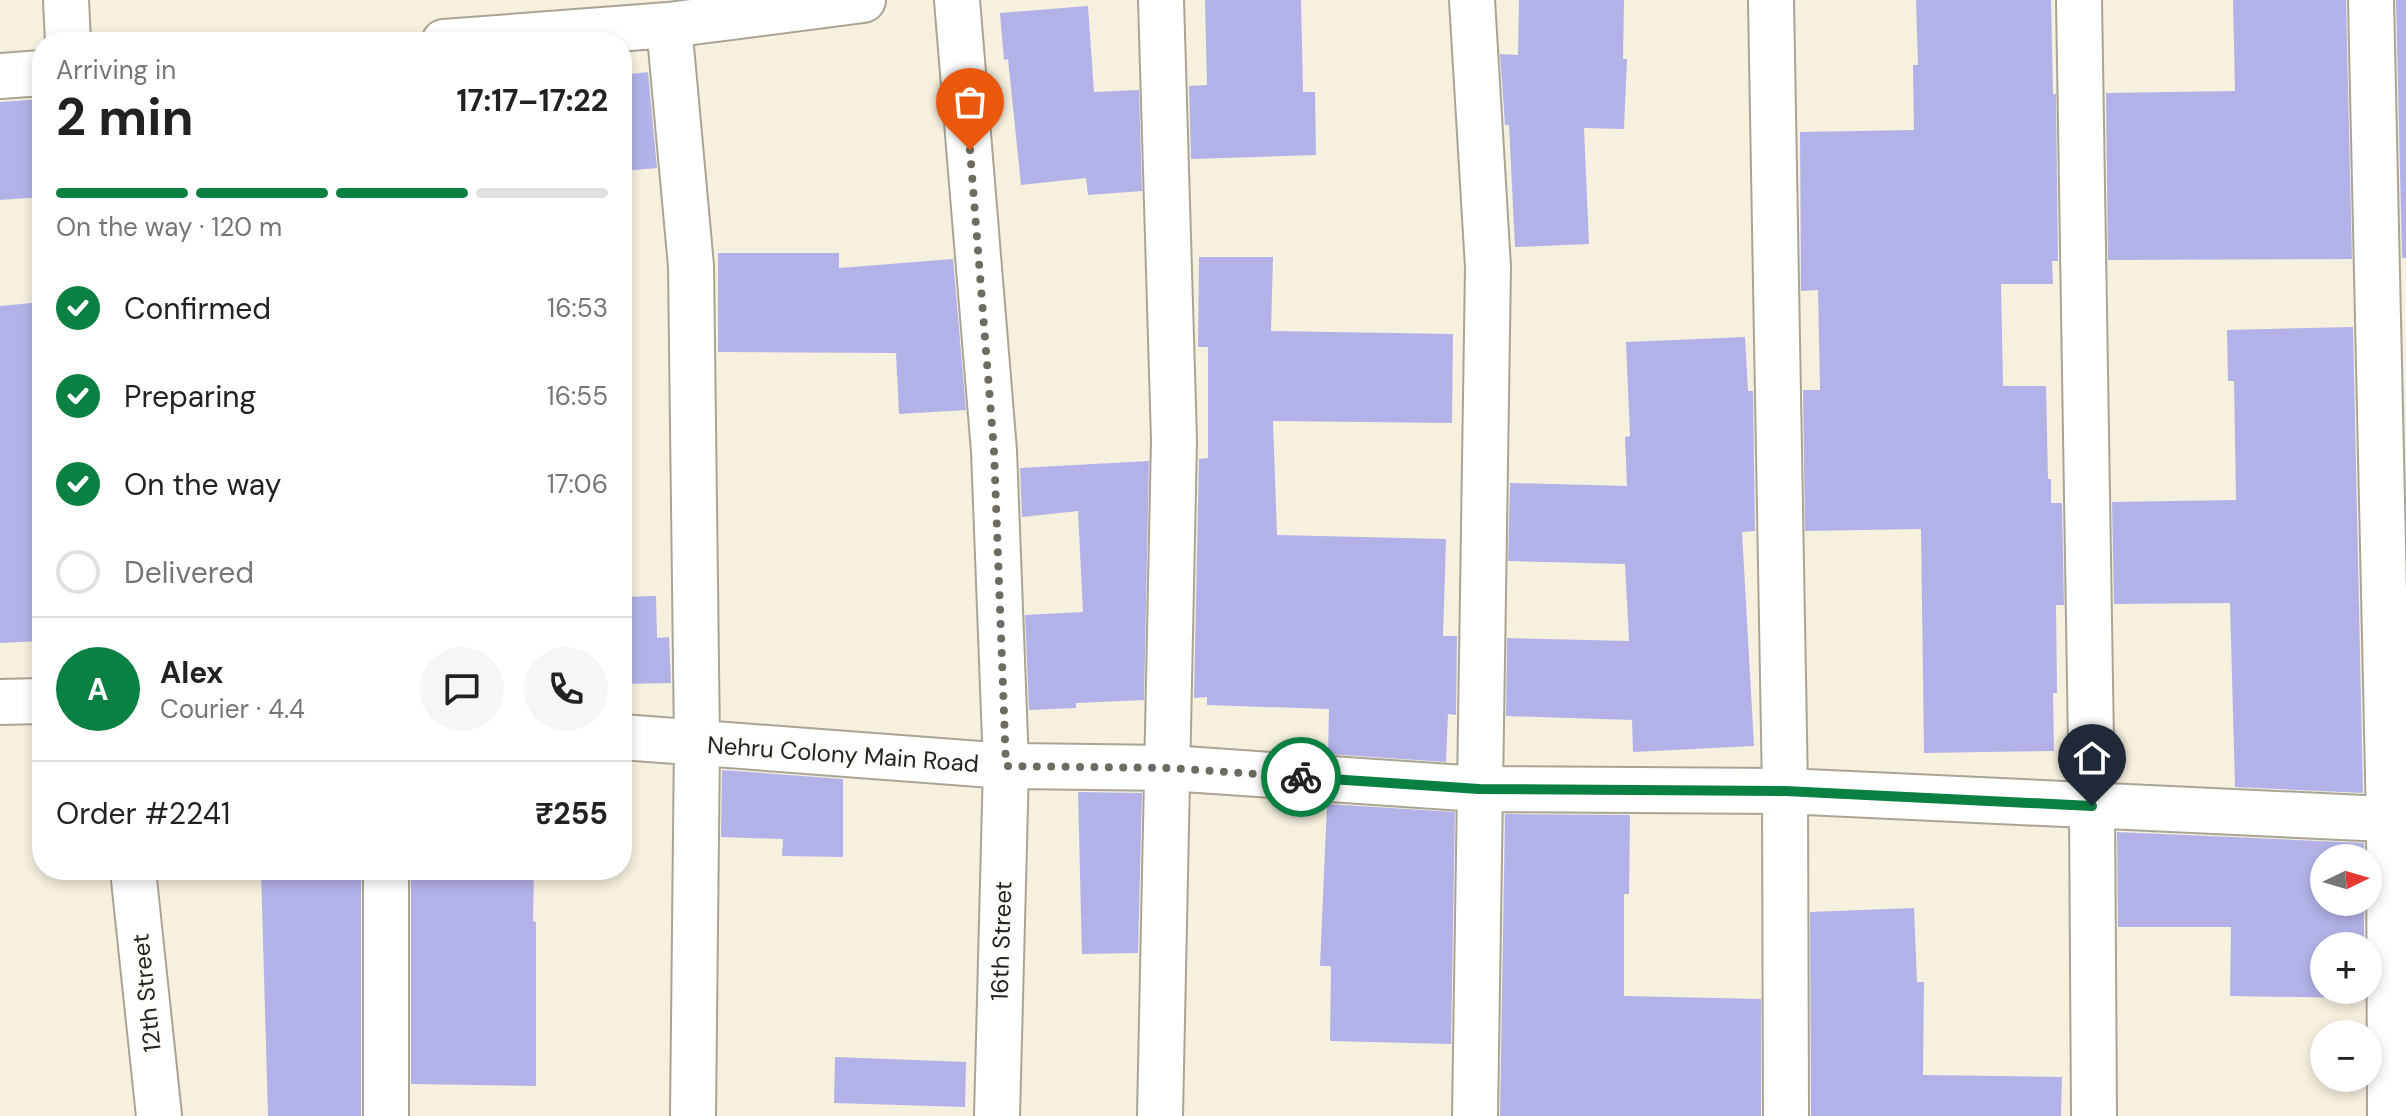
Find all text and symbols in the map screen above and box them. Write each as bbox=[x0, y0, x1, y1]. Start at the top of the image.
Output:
text: Arriving in bbox=[56, 53, 176, 87]
pin bbox=[936, 68, 1004, 150]
icon: bag bbox=[948, 80, 992, 124]
text: 17:17–17:22 bbox=[457, 81, 608, 120]
text: 2 min bbox=[56, 83, 194, 151]
text: On the way · 120 m bbox=[56, 210, 282, 244]
icon: check bbox=[56, 286, 100, 330]
text: Confirmed bbox=[124, 289, 271, 328]
text: 16:53 bbox=[547, 291, 608, 325]
icon: check bbox=[56, 374, 100, 418]
text: Preparing bbox=[124, 377, 256, 416]
text: 16:55 bbox=[547, 379, 608, 413]
icon: check bbox=[56, 462, 100, 506]
text: On the way bbox=[124, 465, 281, 504]
text: 17:06 bbox=[547, 467, 608, 501]
text: Delivered bbox=[124, 553, 254, 592]
button: chat bbox=[420, 647, 504, 731]
button: phone bbox=[524, 647, 608, 731]
text: Alex bbox=[160, 653, 223, 692]
text: A bbox=[87, 670, 109, 709]
text: Courier · 4.4 bbox=[160, 692, 305, 726]
pin bbox=[2058, 724, 2126, 806]
street label: Nehru Colony Main Road bbox=[706, 729, 980, 779]
icon: home bbox=[2070, 736, 2114, 780]
courier bbox=[1261, 737, 1341, 817]
icon: bike bbox=[1279, 755, 1323, 799]
text: Order #2241 bbox=[56, 794, 230, 833]
text: ₹255 bbox=[535, 794, 608, 833]
north arrow bbox=[2310, 844, 2382, 916]
map controls bbox=[2310, 844, 2382, 1092]
street label: 16th Street bbox=[983, 880, 1019, 1002]
street label: 12th Street bbox=[124, 932, 168, 1054]
button: + bbox=[2310, 932, 2382, 1004]
button: − bbox=[2310, 1020, 2382, 1092]

